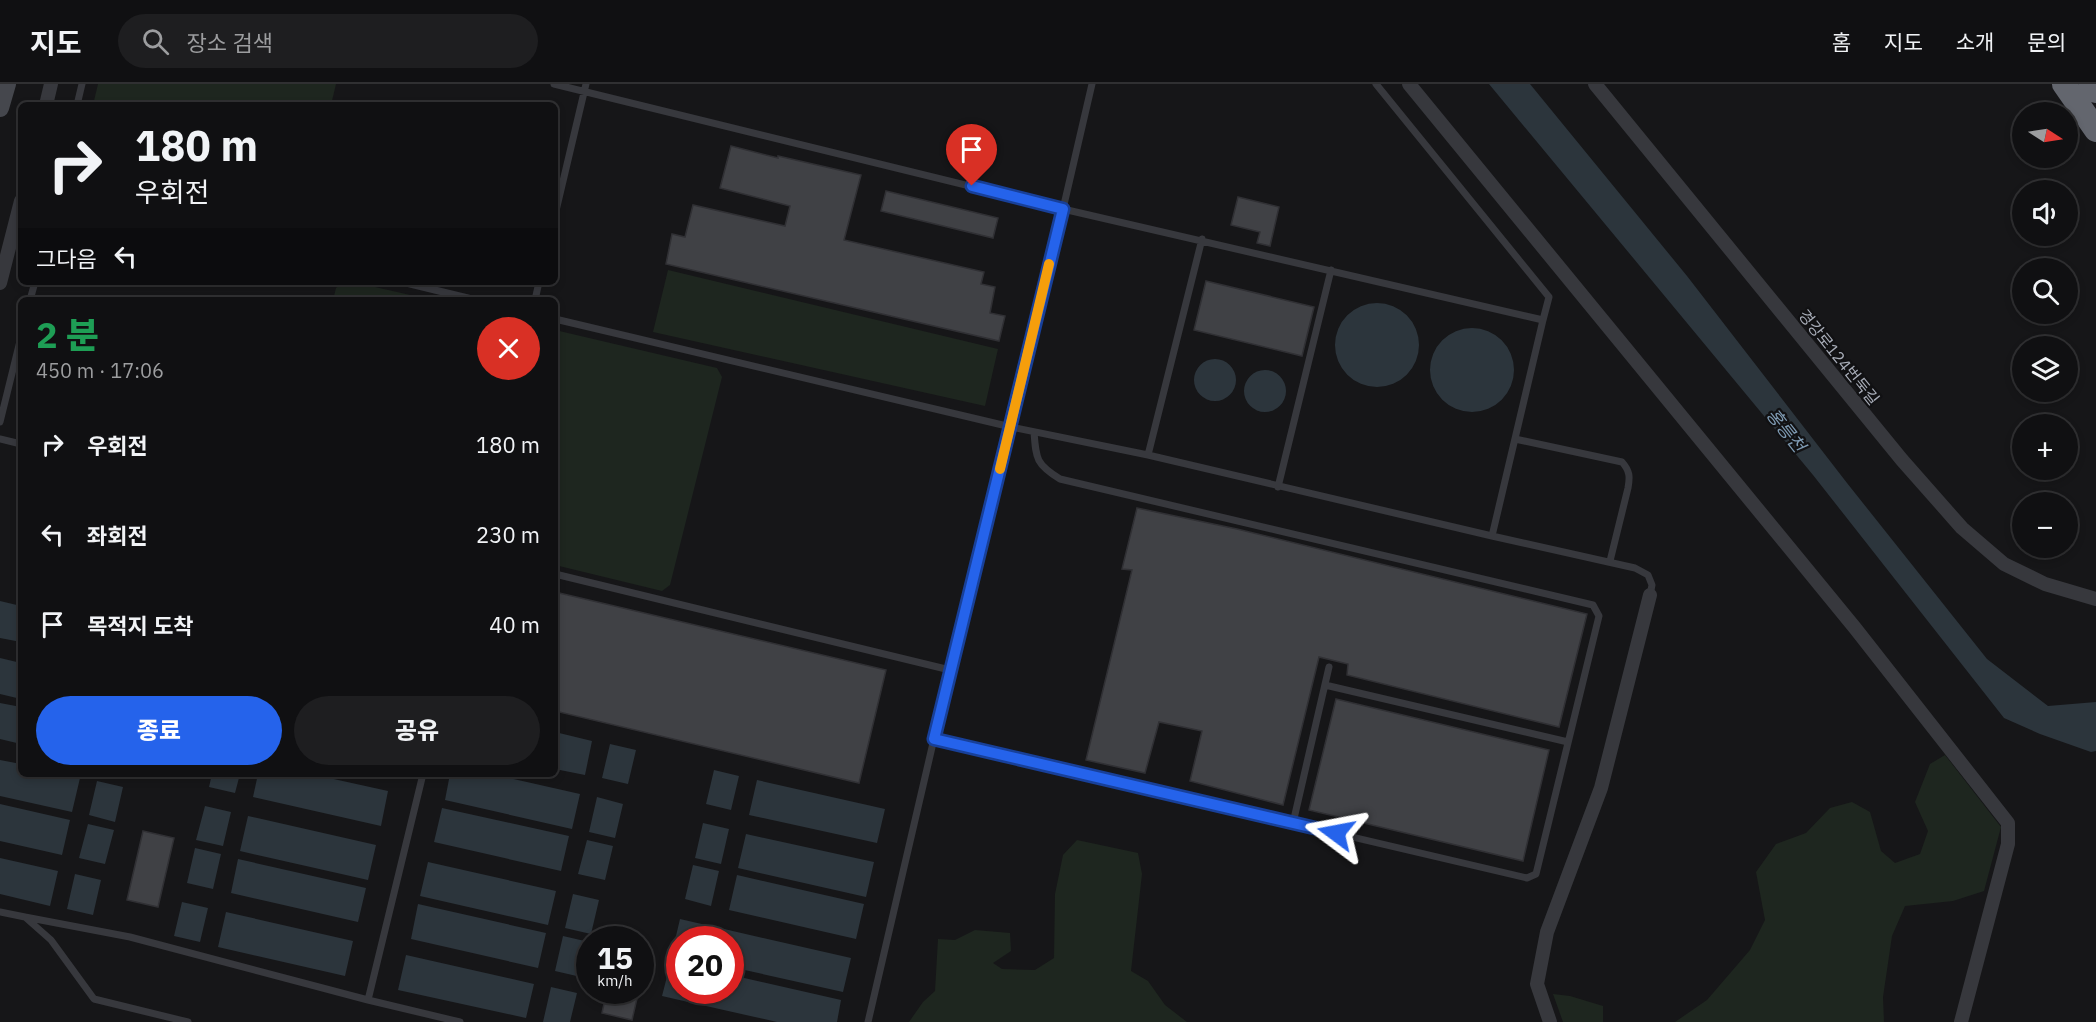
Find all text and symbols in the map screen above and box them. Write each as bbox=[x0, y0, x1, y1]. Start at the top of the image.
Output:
search box bbox=[118, 14, 538, 68]
text: 지도 bbox=[30, 24, 82, 61]
icon: search bbox=[139, 25, 172, 58]
text: 장소 검색 bbox=[187, 28, 273, 57]
text: 홈 bbox=[1832, 28, 1851, 56]
text: 지도 bbox=[1884, 28, 1923, 56]
text: 소개 bbox=[1956, 28, 1994, 56]
text: 문의 bbox=[2027, 28, 2066, 56]
north arrow bbox=[2012, 102, 2078, 168]
map controls bbox=[2012, 102, 2078, 558]
text: 180 m bbox=[135, 118, 258, 173]
pin bbox=[946, 124, 997, 186]
icon: right bbox=[36, 126, 114, 204]
icon: arrive bbox=[955, 133, 988, 166]
text: 우회전 bbox=[135, 174, 210, 209]
button: sound bbox=[2012, 180, 2078, 246]
icon: left bbox=[109, 240, 142, 273]
text: 그다음 bbox=[36, 244, 97, 273]
button: search bbox=[2012, 258, 2078, 324]
street label: 경강로124번둑길 bbox=[1794, 305, 1884, 409]
text: 2 분 bbox=[36, 311, 99, 358]
button: close bbox=[477, 317, 540, 380]
button: layers bbox=[2012, 336, 2078, 402]
text: 450 m · 17:06 bbox=[36, 357, 164, 384]
water label: 홍릉천 bbox=[1762, 403, 1812, 459]
button: + bbox=[2012, 414, 2078, 480]
icon: right bbox=[36, 428, 69, 461]
text: 180 m bbox=[476, 430, 540, 459]
text: 우회전 bbox=[87, 431, 148, 460]
button: − bbox=[2012, 492, 2078, 558]
icon: left bbox=[36, 518, 69, 551]
text: 230 m bbox=[476, 520, 540, 549]
text: 좌회전 bbox=[87, 521, 148, 550]
icon: arrive bbox=[36, 608, 69, 641]
text: 40 m bbox=[489, 610, 540, 639]
text: 목적지 도착 bbox=[87, 611, 193, 640]
button: 종료 bbox=[36, 696, 282, 765]
button: 공유 bbox=[294, 696, 540, 765]
position arrow bbox=[1304, 801, 1368, 865]
speed limit sign: 20 bbox=[666, 926, 744, 1004]
text: 15 bbox=[597, 938, 633, 977]
text: km/h bbox=[597, 971, 633, 990]

